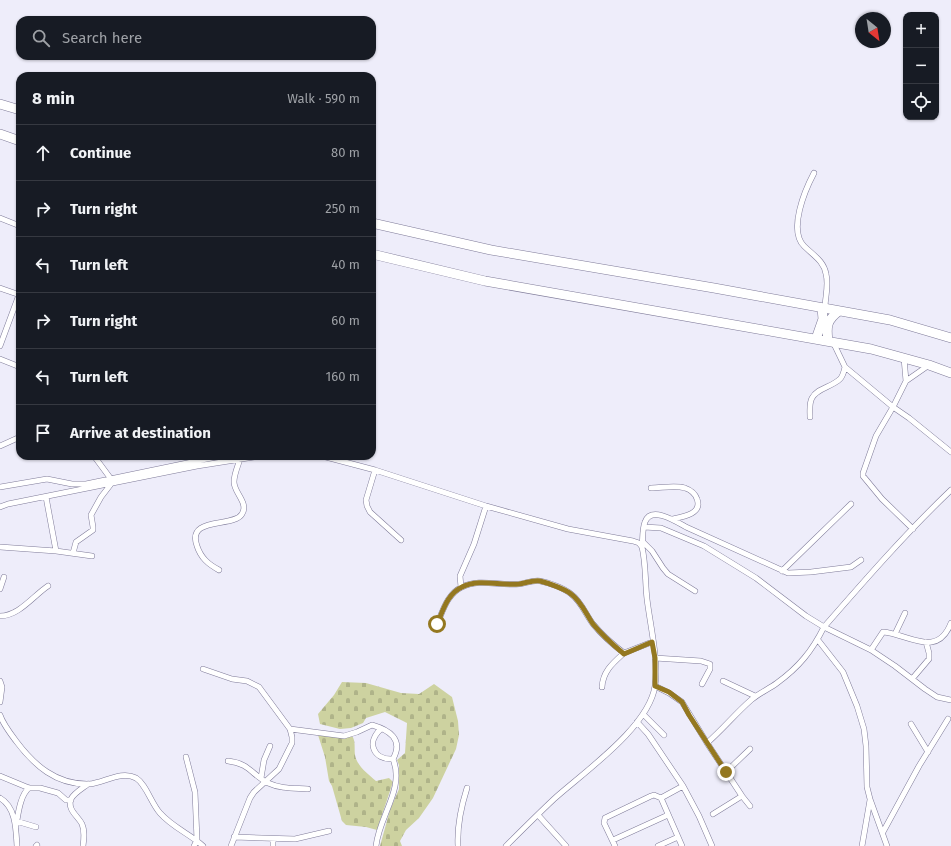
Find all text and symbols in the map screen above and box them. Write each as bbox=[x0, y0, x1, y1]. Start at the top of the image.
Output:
north arrow bbox=[855, 12, 891, 48]
map controls bbox=[903, 12, 939, 120]
button: + bbox=[903, 12, 939, 48]
search box bbox=[16, 16, 376, 60]
icon: search bbox=[30, 27, 52, 49]
text: Search here bbox=[62, 29, 142, 47]
button: − bbox=[903, 48, 939, 84]
button: locate bbox=[903, 84, 939, 120]
text: 8 min bbox=[32, 88, 75, 109]
text: Walk · 590 m bbox=[287, 91, 360, 106]
icon: ahead bbox=[32, 142, 54, 164]
text: Continue bbox=[70, 144, 131, 162]
text: 80 m bbox=[331, 145, 360, 160]
icon: right bbox=[32, 198, 54, 220]
text: Turn right bbox=[70, 200, 137, 218]
text: 250 m bbox=[325, 201, 360, 216]
icon: left bbox=[32, 254, 54, 276]
text: Turn left bbox=[70, 256, 128, 274]
text: 40 m bbox=[331, 257, 360, 272]
icon: right bbox=[32, 310, 54, 332]
text: Turn right bbox=[70, 312, 137, 330]
text: 60 m bbox=[331, 313, 360, 328]
icon: left bbox=[32, 366, 54, 388]
text: Turn left bbox=[70, 368, 128, 386]
text: 160 m bbox=[326, 369, 360, 384]
icon: arrive bbox=[32, 422, 54, 444]
text: Arrive at destination bbox=[70, 424, 211, 442]
route start bbox=[428, 615, 446, 633]
route end bbox=[717, 763, 735, 781]

